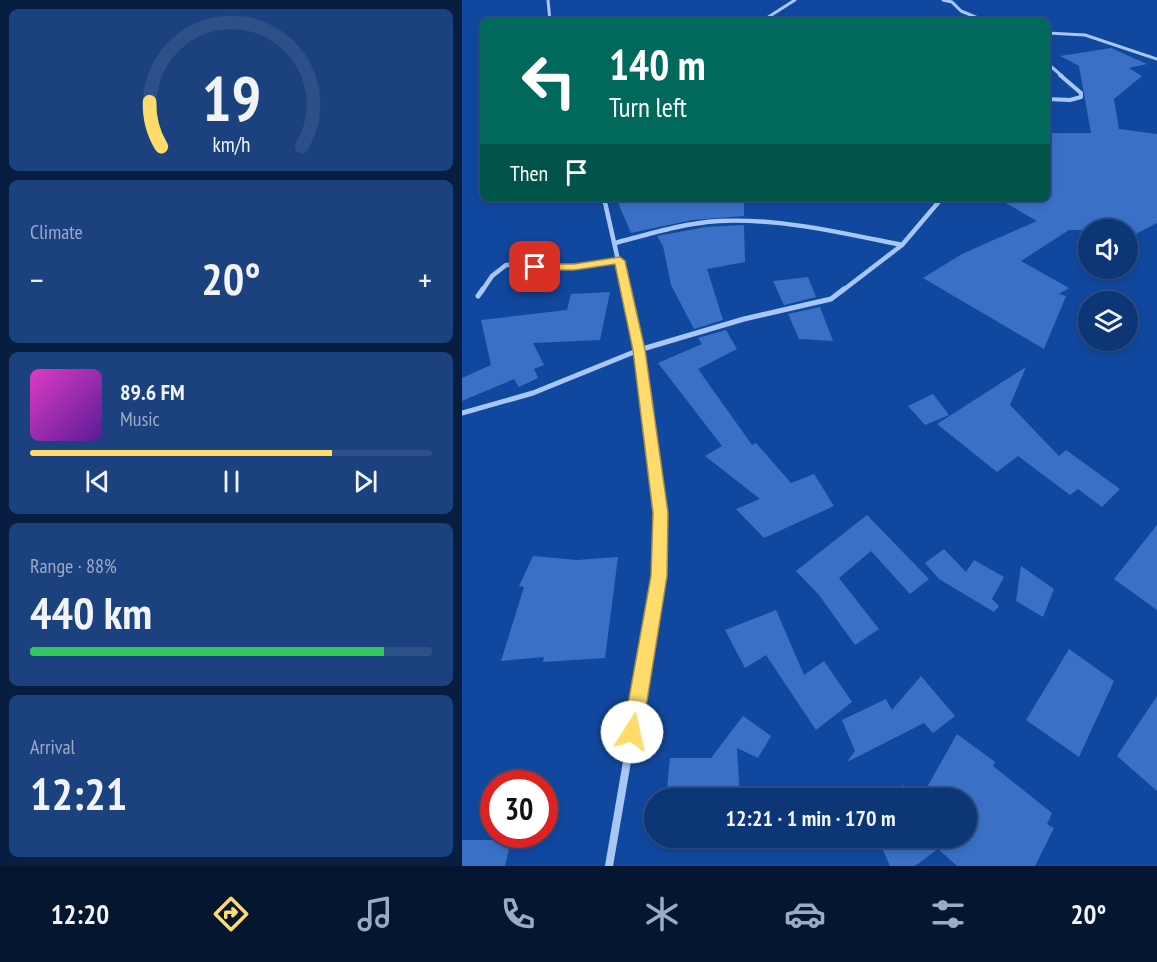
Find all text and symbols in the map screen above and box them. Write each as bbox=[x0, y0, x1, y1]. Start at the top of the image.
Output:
text: 140 m bbox=[609, 37, 706, 92]
icon: left bbox=[510, 42, 588, 120]
text: 19 bbox=[201, 57, 261, 138]
text: Turn left bbox=[609, 90, 687, 124]
text: km/h bbox=[212, 131, 250, 159]
icon: arrive bbox=[560, 156, 593, 189]
text: Then bbox=[510, 159, 548, 187]
text: Climate bbox=[30, 219, 83, 245]
map controls bbox=[1078, 219, 1138, 351]
button: sound bbox=[1078, 219, 1138, 279]
pin bbox=[509, 241, 560, 292]
text: 20° bbox=[201, 249, 261, 307]
icon: arrive bbox=[518, 250, 551, 283]
text: − bbox=[30, 258, 44, 301]
text: + bbox=[418, 258, 432, 301]
button: layers bbox=[1078, 291, 1138, 351]
text: 89.6 FM bbox=[120, 378, 185, 406]
text: Music bbox=[120, 406, 160, 432]
icon: previous bbox=[81, 465, 114, 498]
icon: pause bbox=[215, 465, 248, 498]
icon: next bbox=[349, 465, 382, 498]
text: Range · 88% bbox=[30, 553, 117, 579]
text: 440 km bbox=[30, 583, 152, 641]
position arrow bbox=[600, 700, 664, 764]
text: Arrival bbox=[30, 734, 75, 760]
text: 12:21 bbox=[30, 764, 127, 822]
speed limit sign: 30 bbox=[480, 770, 558, 848]
text: 12:21 · 1 min · 170 m bbox=[725, 804, 896, 832]
icon: directions bbox=[210, 893, 252, 935]
icon: music bbox=[354, 893, 396, 935]
icon: phone bbox=[497, 893, 539, 935]
icon: climate bbox=[641, 893, 683, 935]
icon: car bbox=[784, 893, 826, 935]
icon: filters bbox=[927, 893, 969, 935]
text: 12:20 bbox=[51, 897, 109, 931]
text: 20° bbox=[1071, 897, 1106, 931]

